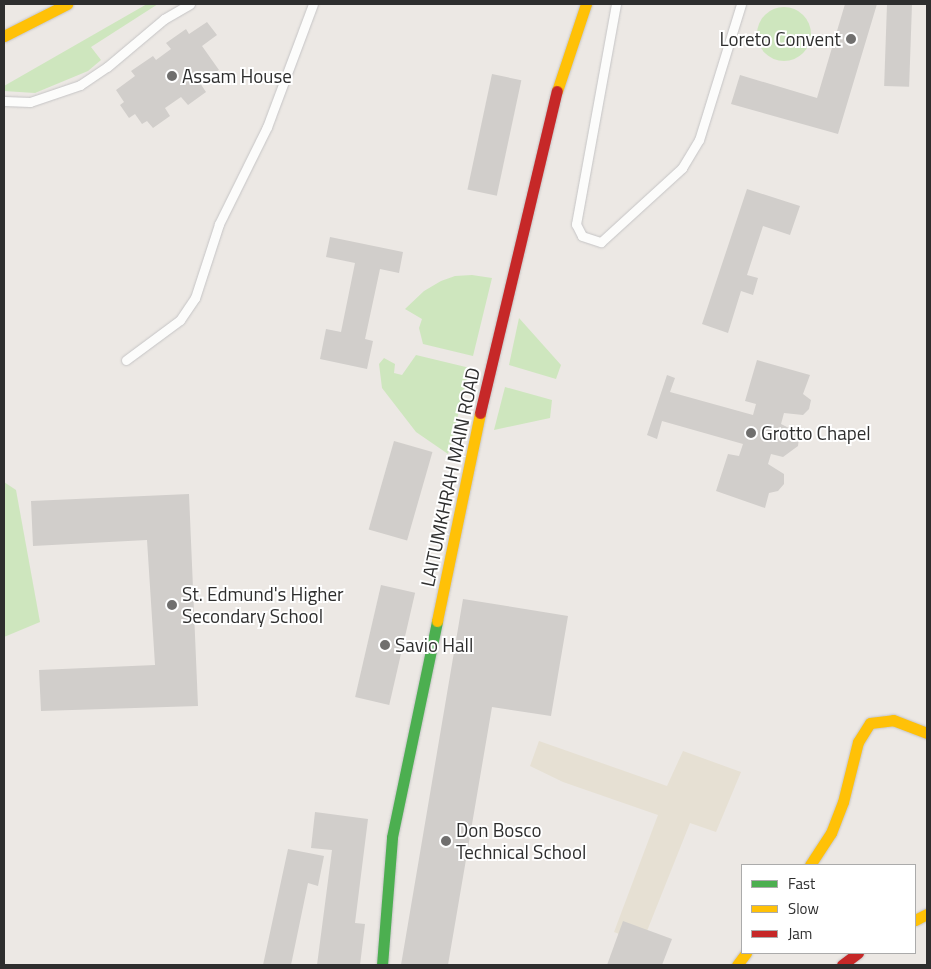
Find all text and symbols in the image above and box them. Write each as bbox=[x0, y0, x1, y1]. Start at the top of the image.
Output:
place label: Loreto Convent bbox=[719, 28, 841, 50]
marker: Loreto Convent bbox=[845, 33, 857, 45]
place label: Assam House bbox=[182, 65, 292, 87]
marker: Assam House bbox=[166, 70, 178, 82]
street label: LAITUMKHRAH MAIN ROAD bbox=[416, 365, 484, 589]
place label: Grotto Chapel bbox=[761, 422, 871, 444]
marker: Grotto Chapel bbox=[745, 427, 757, 439]
place label: St. Edmund's Higher Secondary School bbox=[182, 583, 344, 627]
marker: St. Edmund's Higher Secondary School bbox=[166, 599, 178, 611]
place label: Savio Hall bbox=[395, 634, 473, 656]
marker: Savio Hall bbox=[379, 639, 391, 651]
place label: Don Bosco Technical School bbox=[456, 819, 586, 863]
marker: Don Bosco Technical School bbox=[440, 835, 452, 847]
legend bbox=[741, 864, 916, 954]
text: Fast bbox=[788, 872, 815, 895]
text: Slow bbox=[788, 897, 819, 920]
text: Jam bbox=[788, 922, 812, 945]

